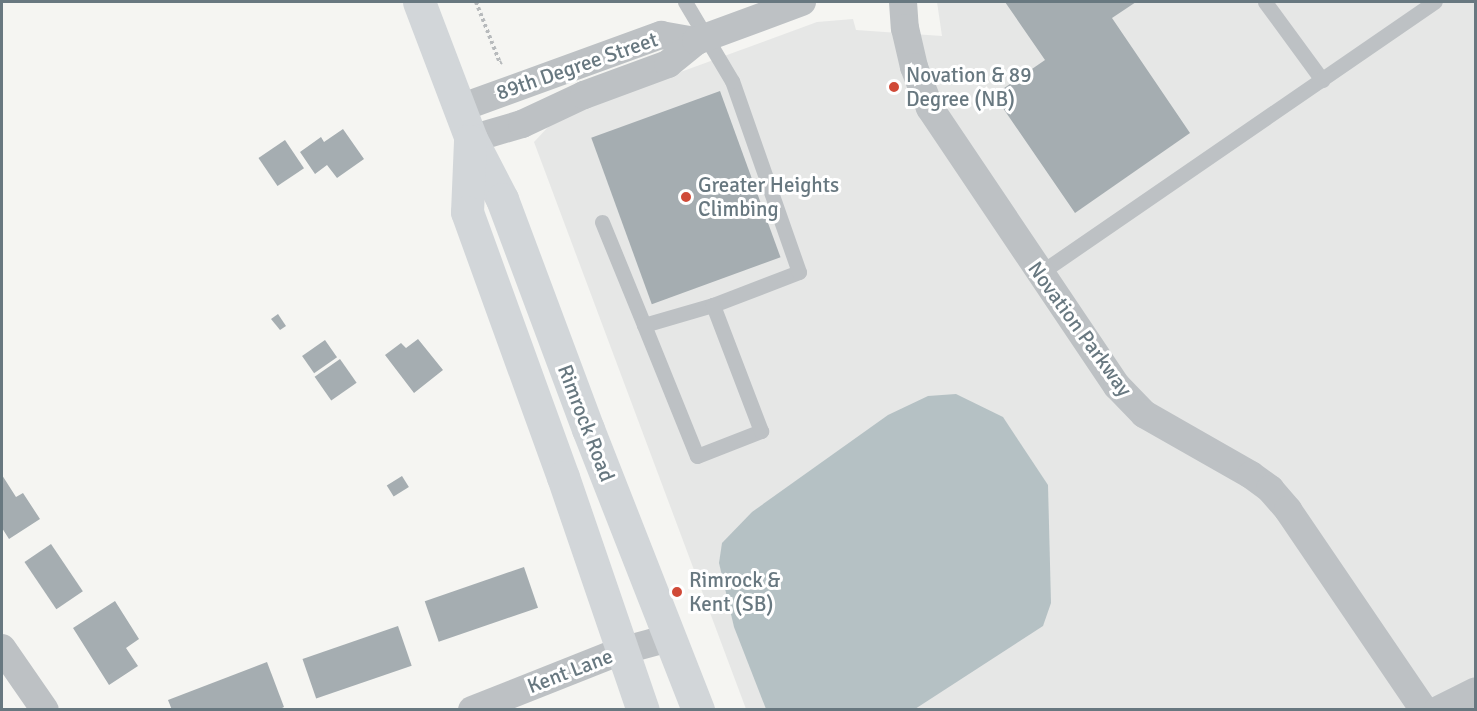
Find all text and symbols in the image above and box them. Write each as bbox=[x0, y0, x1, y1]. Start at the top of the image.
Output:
street label: 89th Degree Street bbox=[493, 27, 661, 105]
place label: Novation & 89 Degree (NB) bbox=[906, 62, 1032, 112]
marker: Novation & 89 Degree (NB) bbox=[887, 80, 901, 94]
place label: Greater Heights Climbing bbox=[698, 172, 839, 222]
marker: Greater Heights Climbing bbox=[679, 190, 693, 204]
street label: Novation Parkway bbox=[1023, 257, 1137, 401]
street label: Rimrock Road bbox=[552, 361, 620, 485]
place label: Rimrock & Kent (SB) bbox=[689, 567, 780, 617]
marker: Rimrock & Kent (SB) bbox=[670, 585, 684, 599]
street label: Kent Lane bbox=[524, 643, 616, 699]

